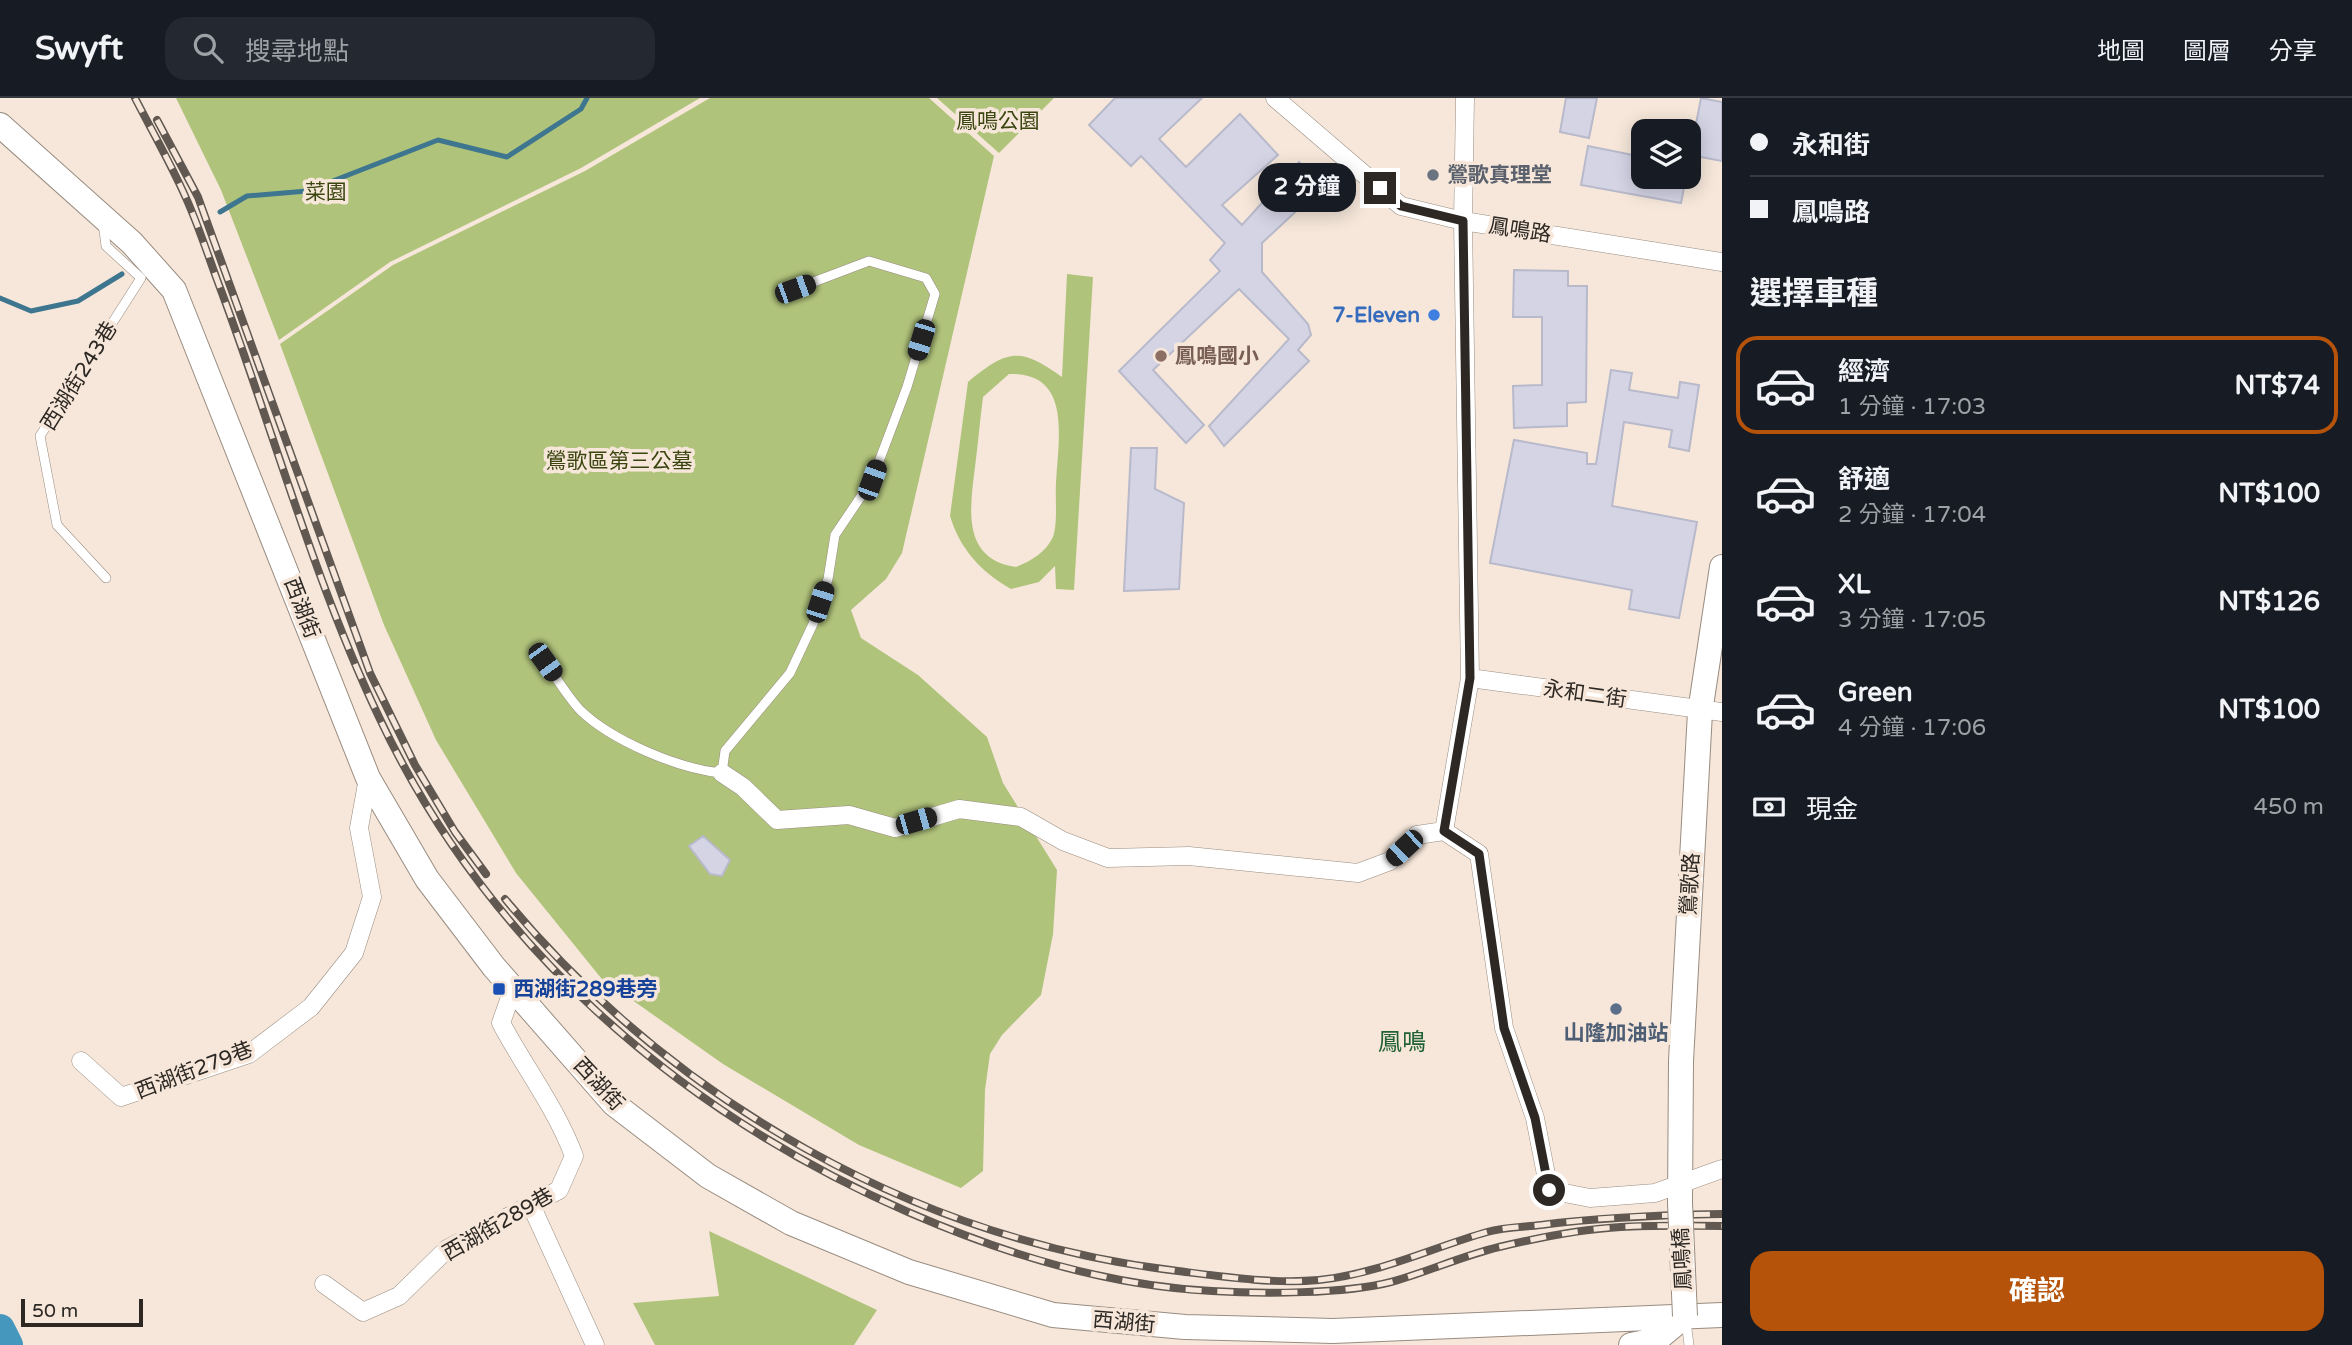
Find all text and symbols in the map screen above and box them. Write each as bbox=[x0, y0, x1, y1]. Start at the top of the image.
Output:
search box bbox=[165, 17, 655, 80]
text: Swyft bbox=[35, 29, 123, 68]
icon: search bbox=[189, 29, 227, 67]
text: 搜尋地點 bbox=[245, 36, 349, 67]
text: 地圖 bbox=[2097, 37, 2145, 66]
text: 圖層 bbox=[2183, 37, 2231, 66]
text: 分享 bbox=[2269, 37, 2317, 66]
park label: 鳳鳴公園 bbox=[956, 109, 1040, 134]
map controls bbox=[1631, 119, 1701, 189]
button: layers bbox=[1631, 119, 1701, 189]
text: 永和街 bbox=[1792, 130, 1870, 161]
place label: 鶯歌真理堂 bbox=[1447, 163, 1552, 188]
callout: 2 分鐘 bbox=[1258, 164, 1356, 212]
marker: 鶯歌真理堂 bbox=[1425, 167, 1441, 183]
route end bbox=[1364, 172, 1396, 204]
text: 2 分鐘 bbox=[1274, 173, 1340, 201]
park label: 菜園 bbox=[305, 180, 347, 205]
text: 鳳鳴路 bbox=[1792, 197, 1870, 228]
street label: 鳳鳴路 bbox=[1487, 213, 1553, 248]
car bbox=[772, 272, 819, 306]
text: 選擇車種 bbox=[1750, 275, 1878, 313]
place label: 7-Eleven bbox=[1333, 303, 1420, 328]
marker: 7-Eleven bbox=[1426, 307, 1442, 323]
street label: 西湖街243巷 bbox=[36, 317, 123, 435]
car bbox=[905, 317, 938, 363]
place label: 鳳鳴國小 bbox=[1175, 344, 1259, 369]
marker: 鳳鳴國小 bbox=[1153, 348, 1169, 364]
icon: car bbox=[1754, 354, 1817, 417]
text: 經濟 bbox=[1838, 356, 1890, 387]
text: NT$74 bbox=[2235, 370, 2320, 401]
text: 1 分鐘 · 17:03 bbox=[1838, 393, 1986, 421]
park label: 鶯歌區第三公墓 bbox=[546, 449, 693, 474]
car bbox=[855, 457, 890, 503]
icon: car bbox=[1754, 462, 1817, 525]
text: 舒適 bbox=[1838, 464, 1890, 495]
text: NT$100 bbox=[2218, 478, 2320, 509]
text: 2 分鐘 · 17:04 bbox=[1838, 501, 1986, 529]
text: XL bbox=[1838, 569, 1870, 600]
icon: car bbox=[1754, 570, 1817, 633]
street label: 西湖街 bbox=[279, 574, 324, 642]
car bbox=[804, 579, 837, 625]
text: NT$126 bbox=[2218, 586, 2320, 617]
text: 3 分鐘 · 17:05 bbox=[1838, 606, 1986, 634]
car bbox=[525, 639, 566, 685]
street label: 永和二街 bbox=[1542, 676, 1628, 713]
text: Green bbox=[1838, 677, 1913, 708]
icon: car bbox=[1754, 678, 1817, 741]
text: NT$100 bbox=[2218, 694, 2320, 725]
text: 4 分鐘 · 17:06 bbox=[1838, 714, 1986, 742]
icon: cash bbox=[1750, 788, 1788, 826]
text: 450 m bbox=[2254, 793, 2324, 821]
text: 現金 bbox=[1806, 794, 1858, 825]
car bbox=[893, 805, 940, 837]
car bbox=[1382, 826, 1427, 870]
street label: 鶯歌路 bbox=[1676, 852, 1705, 916]
place label: 西湖街289巷旁 bbox=[513, 977, 658, 1002]
marker: 西湖街289巷旁 bbox=[491, 981, 507, 997]
marker: 山隆加油站 bbox=[1608, 1001, 1624, 1017]
place label: 山隆加油站 bbox=[1564, 1021, 1669, 1046]
district label: 鳳鳴 bbox=[1378, 1028, 1426, 1057]
street label: 西湖街279巷 bbox=[132, 1037, 256, 1104]
street label: 西湖街 bbox=[568, 1053, 629, 1116]
route start bbox=[1533, 1174, 1565, 1206]
street label: 西湖街289巷 bbox=[438, 1183, 558, 1266]
street label: 鳳鳴橋 bbox=[1668, 1227, 1697, 1291]
button: 確認 bbox=[1750, 1251, 2324, 1331]
scale bar bbox=[21, 1296, 144, 1328]
text: 50 m bbox=[32, 1300, 78, 1322]
street label: 西湖街 bbox=[1091, 1307, 1156, 1338]

